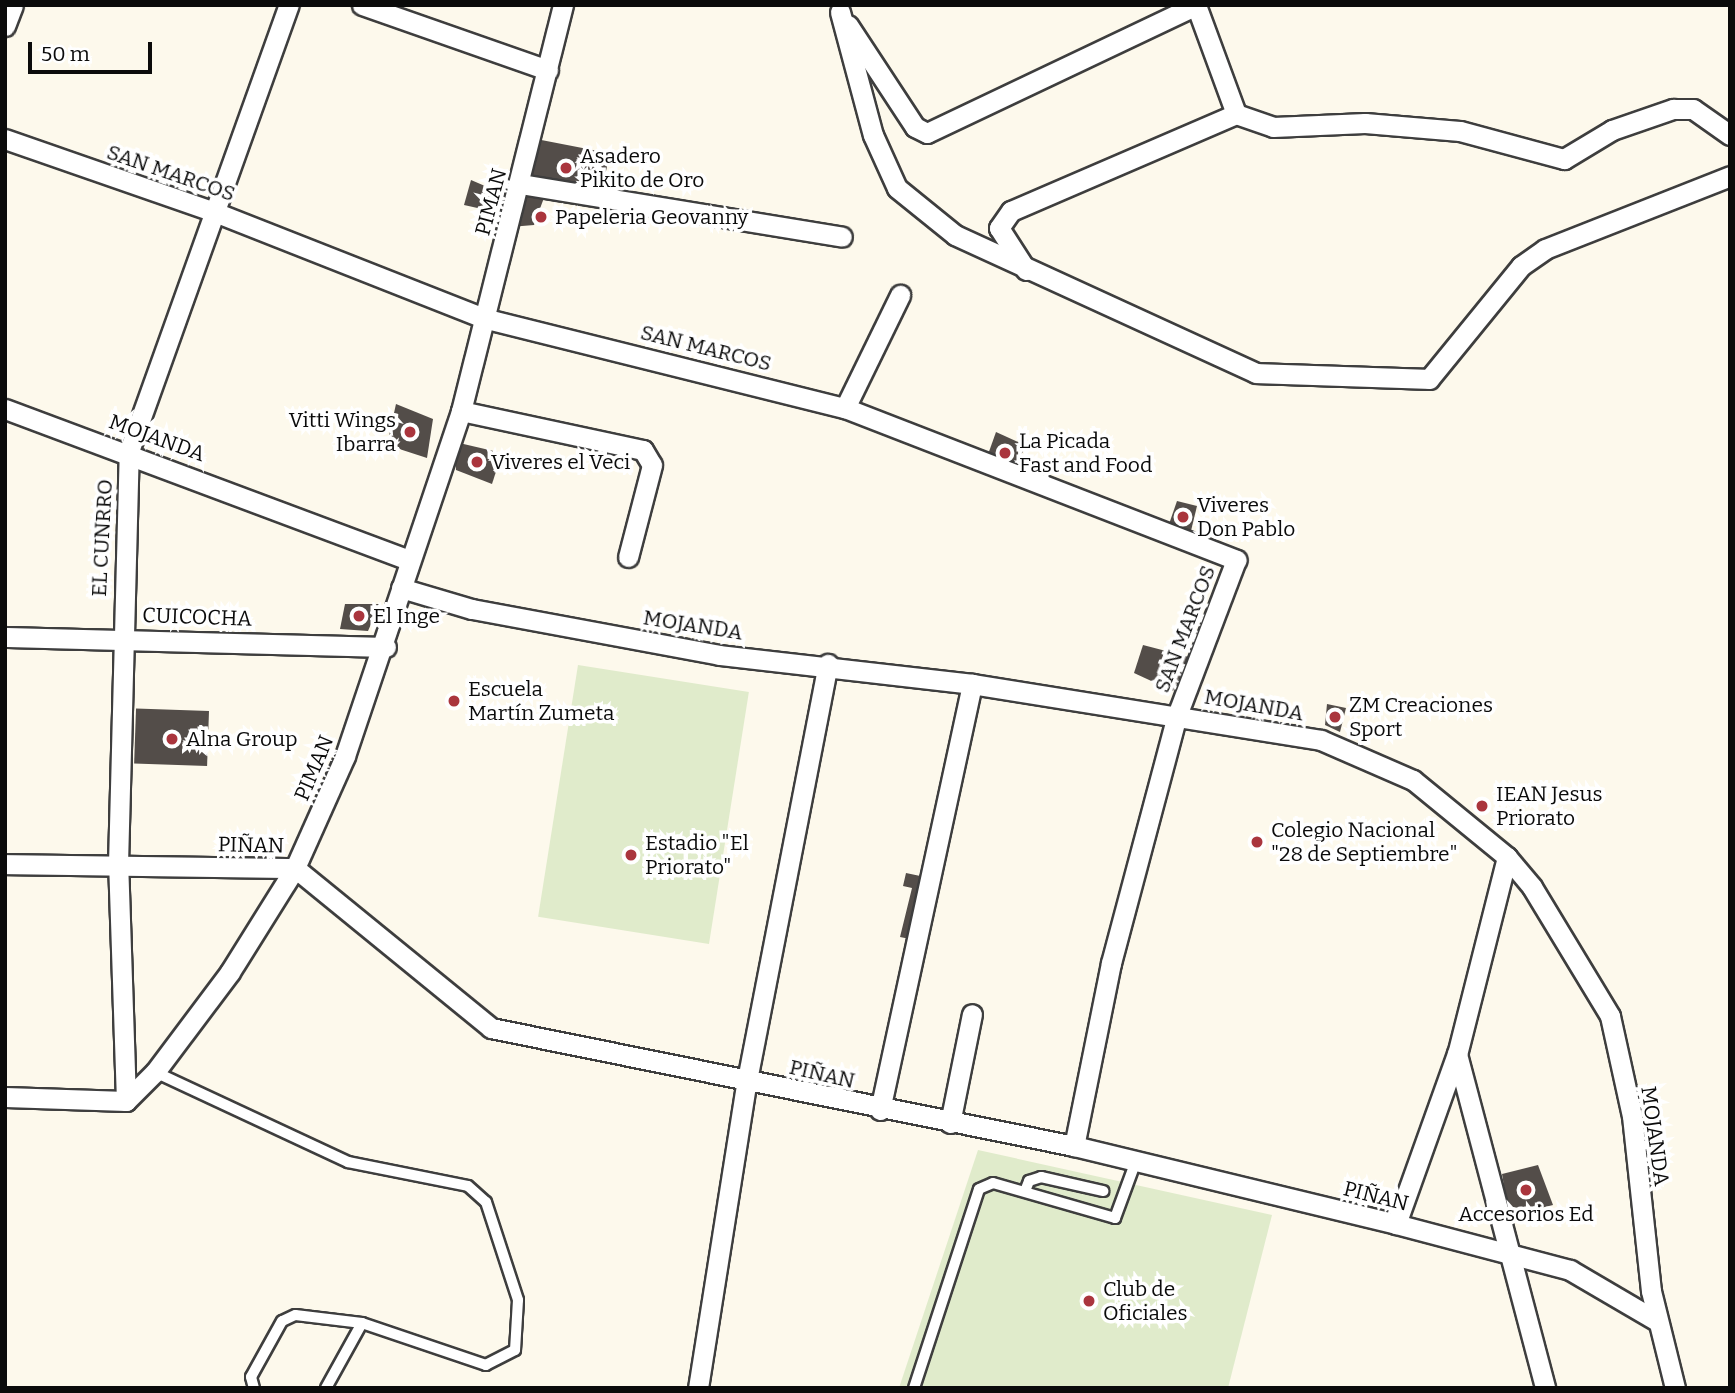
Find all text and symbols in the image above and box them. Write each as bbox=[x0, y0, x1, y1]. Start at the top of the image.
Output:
scale bar bbox=[32, 28, 156, 72]
text: 50 m bbox=[41, 41, 90, 67]
street label: SAN MARCOS bbox=[104, 139, 238, 207]
place label: Asadero Pikito de Oro bbox=[580, 143, 704, 193]
marker: Asadero Pikito de Oro bbox=[558, 160, 574, 176]
street label: PIMAN bbox=[470, 166, 512, 238]
place label: Papeleria Geovanny bbox=[555, 204, 748, 230]
marker: Papeleria Geovanny bbox=[533, 209, 549, 225]
street label: SAN MARCOS bbox=[638, 320, 774, 376]
place label: Vitti Wings Ibarra bbox=[289, 407, 396, 457]
street label: MOJANDA bbox=[106, 409, 208, 467]
marker: Vitti Wings Ibarra bbox=[402, 424, 418, 440]
place label: La Picada Fast and Food bbox=[1019, 428, 1152, 478]
marker: La Picada Fast and Food bbox=[997, 445, 1013, 461]
place label: Viveres el Veci bbox=[491, 449, 630, 475]
marker: Viveres el Veci bbox=[469, 454, 485, 470]
street label: EL CUNRRO bbox=[86, 479, 118, 597]
place label: Viveres Don Pablo bbox=[1197, 492, 1295, 542]
marker: Viveres Don Pablo bbox=[1175, 509, 1191, 525]
street label: SAN MARCOS bbox=[1149, 562, 1221, 696]
street label: CUICOCHA bbox=[142, 602, 252, 632]
place label: El Inge bbox=[373, 603, 440, 629]
street label: MOJANDA bbox=[641, 605, 745, 645]
marker: El Inge bbox=[351, 608, 367, 624]
place label: Escuela Martín Zumeta bbox=[468, 676, 614, 726]
street label: MOJANDA bbox=[1202, 684, 1306, 726]
place label: ZM Creaciones Sport bbox=[1349, 692, 1493, 742]
marker: Escuela Martín Zumeta bbox=[446, 693, 462, 709]
marker: ZM Creaciones Sport bbox=[1327, 709, 1343, 725]
place label: Alna Group bbox=[186, 726, 298, 752]
marker: Alna Group bbox=[164, 731, 180, 747]
street label: PIMAN bbox=[289, 732, 339, 804]
place label: IEAN Jesus Priorato bbox=[1496, 781, 1602, 831]
marker: IEAN Jesus Priorato bbox=[1474, 798, 1490, 814]
place label: Colegio Nacional "28 de Septiembre" bbox=[1271, 817, 1458, 867]
place label: Estadio "El Priorato" bbox=[645, 830, 749, 880]
street label: PIÑAN bbox=[218, 832, 284, 858]
marker: Colegio Nacional "28 de Septiembre" bbox=[1249, 834, 1265, 850]
marker: Estadio "El Priorato" bbox=[623, 847, 639, 863]
street label: PIÑAN bbox=[787, 1054, 857, 1094]
street label: MOJANDA bbox=[1636, 1085, 1674, 1187]
street label: PIÑAN bbox=[1341, 1176, 1411, 1216]
marker: Accesorios Ed bbox=[1518, 1182, 1534, 1198]
place label: Accesorios Ed bbox=[1458, 1201, 1594, 1227]
place label: Club de Oficiales bbox=[1103, 1276, 1188, 1326]
marker: Club de Oficiales bbox=[1081, 1293, 1097, 1309]

